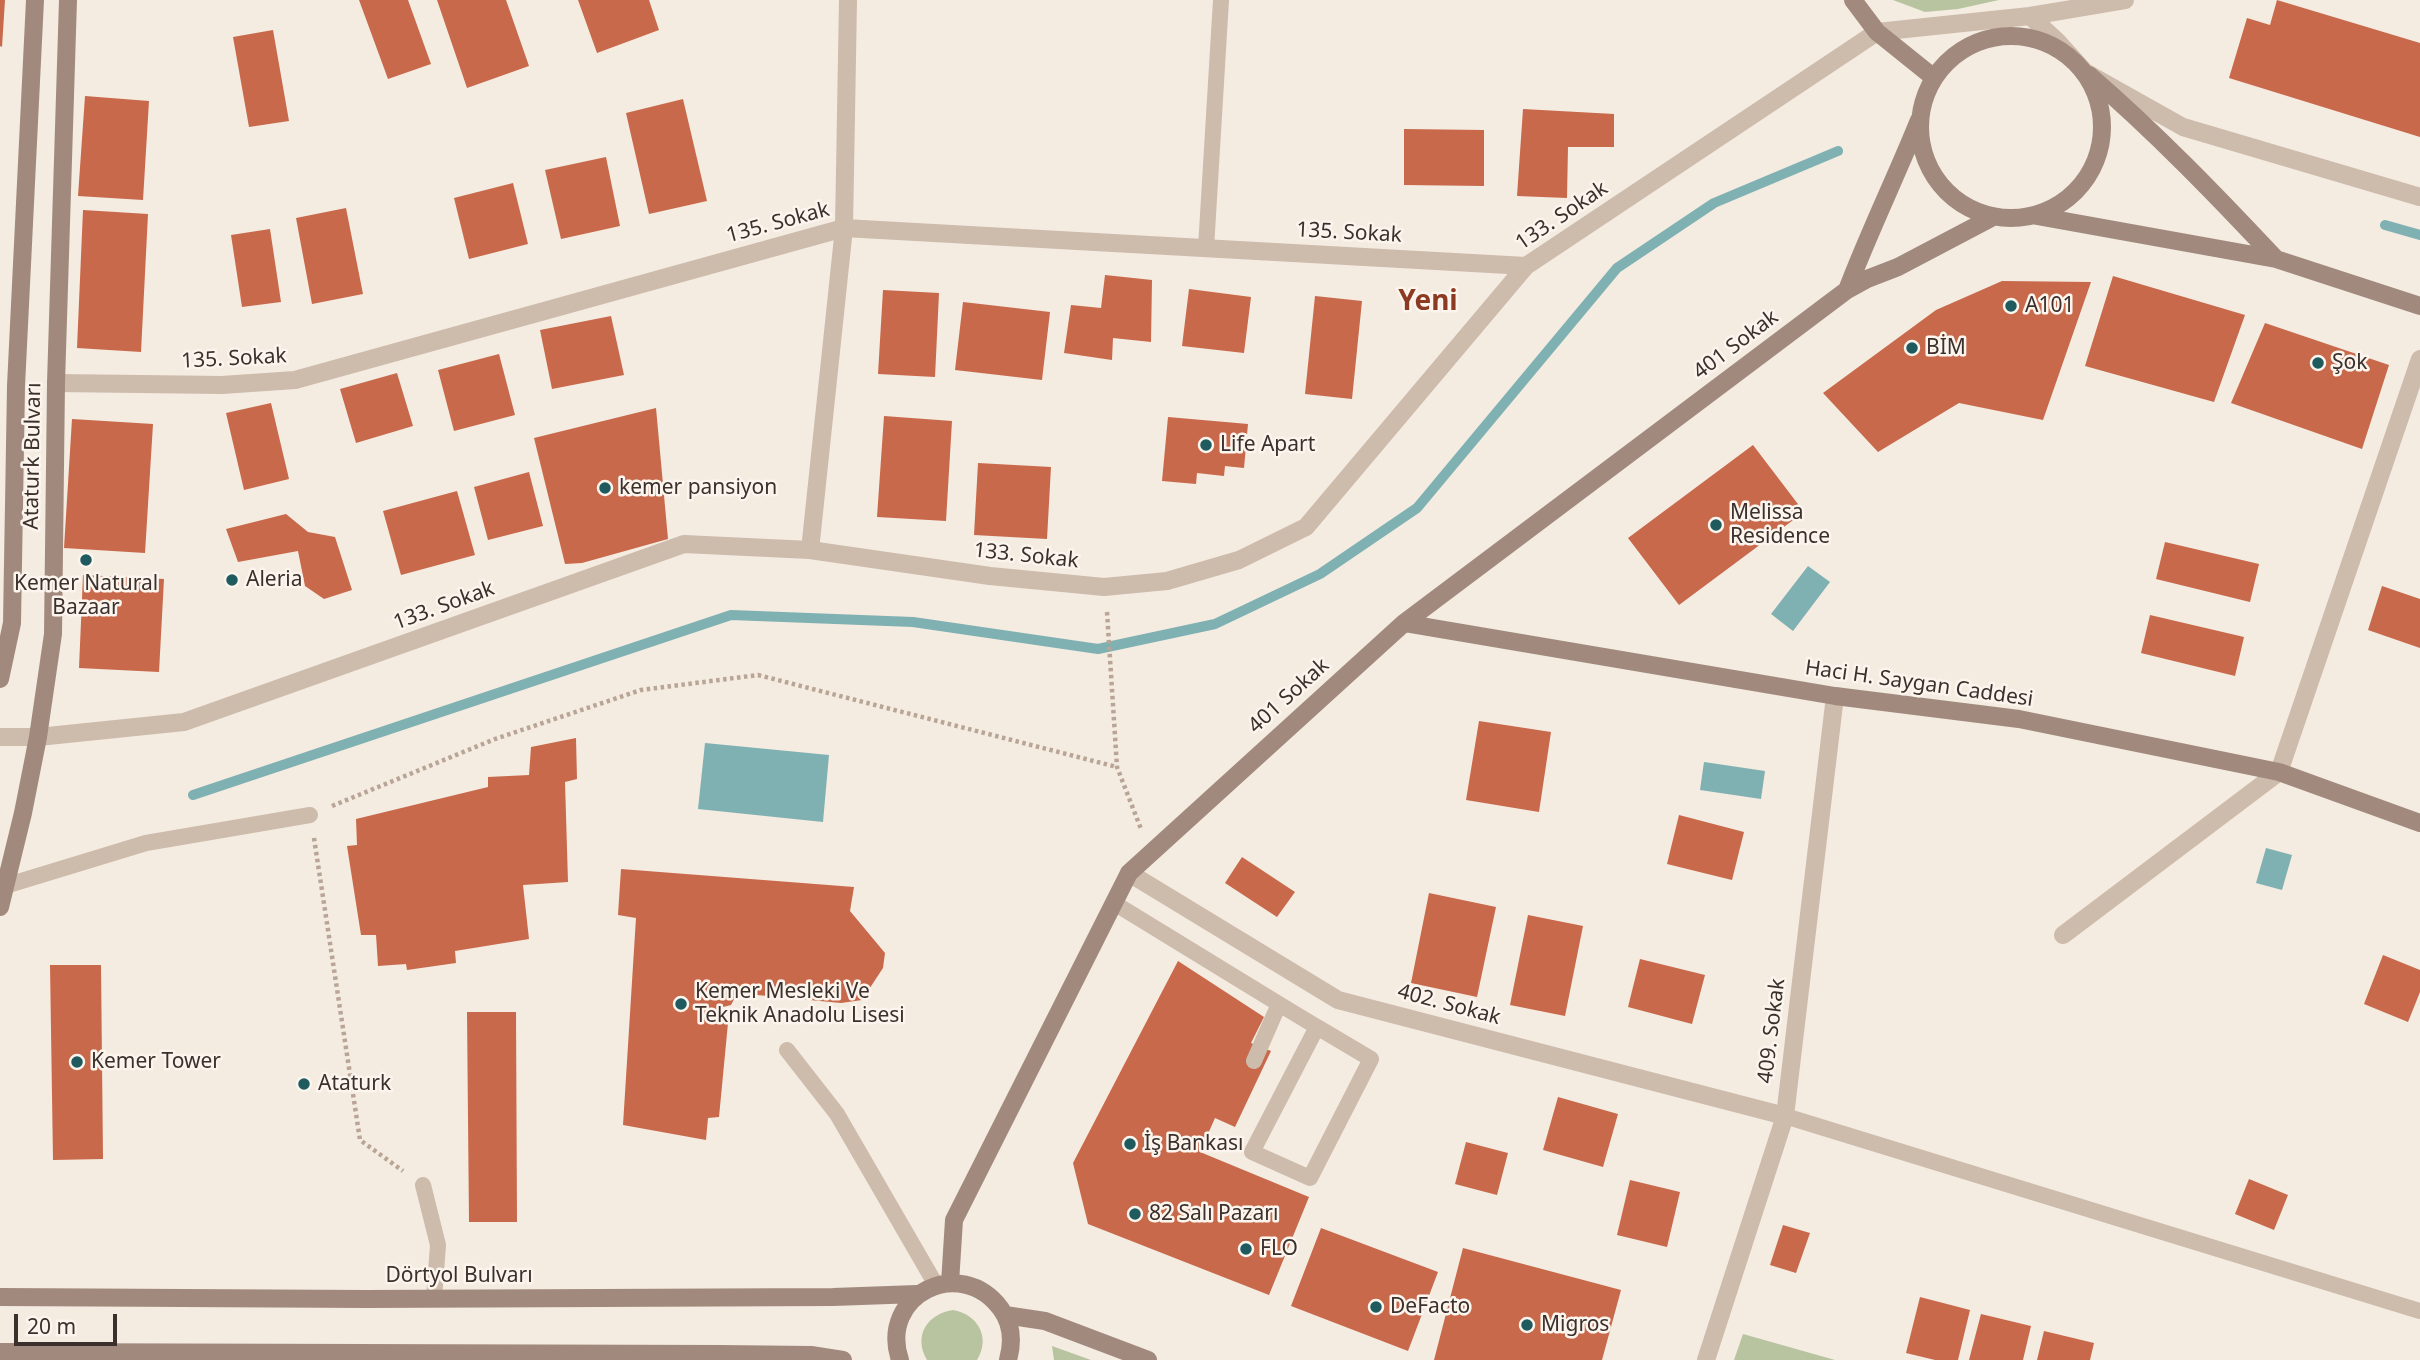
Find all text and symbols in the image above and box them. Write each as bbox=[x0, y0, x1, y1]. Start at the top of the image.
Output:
street label: 133. Sokak bbox=[1511, 176, 1613, 256]
street label: 135. Sokak bbox=[724, 197, 832, 249]
street label: 135. Sokak bbox=[1296, 218, 1402, 248]
district label: Yeni bbox=[1398, 285, 1458, 319]
place label: A101 bbox=[2025, 293, 2074, 319]
marker: A101 bbox=[2003, 298, 2019, 314]
street label: 401 Sokak bbox=[1689, 305, 1783, 385]
place label: BİM bbox=[1926, 335, 1966, 361]
marker: BİM bbox=[1904, 340, 1920, 356]
street label: 135. Sokak bbox=[181, 344, 287, 374]
place label: Şok bbox=[2332, 350, 2367, 376]
marker: Şok bbox=[2310, 355, 2326, 371]
street label: Ataturk Bulvarı bbox=[19, 382, 47, 530]
place label: Life Apart bbox=[1220, 432, 1315, 458]
marker: Life Apart bbox=[1198, 437, 1214, 453]
place label: kemer pansiyon bbox=[619, 475, 777, 501]
marker: kemer pansiyon bbox=[597, 480, 613, 496]
place label: Melissa Residence bbox=[1730, 500, 1830, 550]
marker: Melissa Residence bbox=[1708, 517, 1724, 533]
street label: 133. Sokak bbox=[972, 538, 1080, 574]
marker: Kemer Natural Bazaar bbox=[78, 552, 94, 568]
place label: Aleria bbox=[246, 567, 303, 593]
place label: Kemer Natural Bazaar bbox=[14, 571, 158, 621]
marker: Aleria bbox=[224, 572, 240, 588]
street label: 133. Sokak bbox=[390, 576, 498, 636]
street label: 401 Sokak bbox=[1243, 653, 1335, 739]
street label: Haci H. Saygan Caddesi bbox=[1803, 655, 2035, 713]
street label: 409. Sokak bbox=[1753, 977, 1791, 1085]
place label: Kemer Mesleki Ve Teknik Anadolu Lisesi bbox=[695, 979, 905, 1029]
street label: 402. Sokak bbox=[1395, 979, 1503, 1031]
marker: Kemer Mesleki Ve Teknik Anadolu Lisesi bbox=[673, 996, 689, 1012]
place label: Kemer Tower bbox=[91, 1049, 221, 1075]
marker: Kemer Tower bbox=[69, 1054, 85, 1070]
place label: Ataturk bbox=[318, 1071, 391, 1097]
marker: Ataturk bbox=[296, 1076, 312, 1092]
place label: İş Bankası bbox=[1144, 1131, 1244, 1157]
marker: İş Bankası bbox=[1122, 1136, 1138, 1152]
place label: 82 Salı Pazarı bbox=[1149, 1201, 1278, 1227]
marker: 82 Salı Pazarı bbox=[1127, 1206, 1143, 1222]
place label: FLO bbox=[1260, 1236, 1298, 1262]
marker: FLO bbox=[1238, 1241, 1254, 1257]
street label: Dörtyol Bulvarı bbox=[385, 1263, 533, 1289]
place label: DeFacto bbox=[1390, 1294, 1470, 1320]
marker: DeFacto bbox=[1368, 1299, 1384, 1315]
scale bar bbox=[18, 1300, 121, 1344]
text: 20 m bbox=[27, 1312, 76, 1340]
place label: Migros bbox=[1541, 1312, 1609, 1338]
marker: Migros bbox=[1519, 1317, 1535, 1333]

